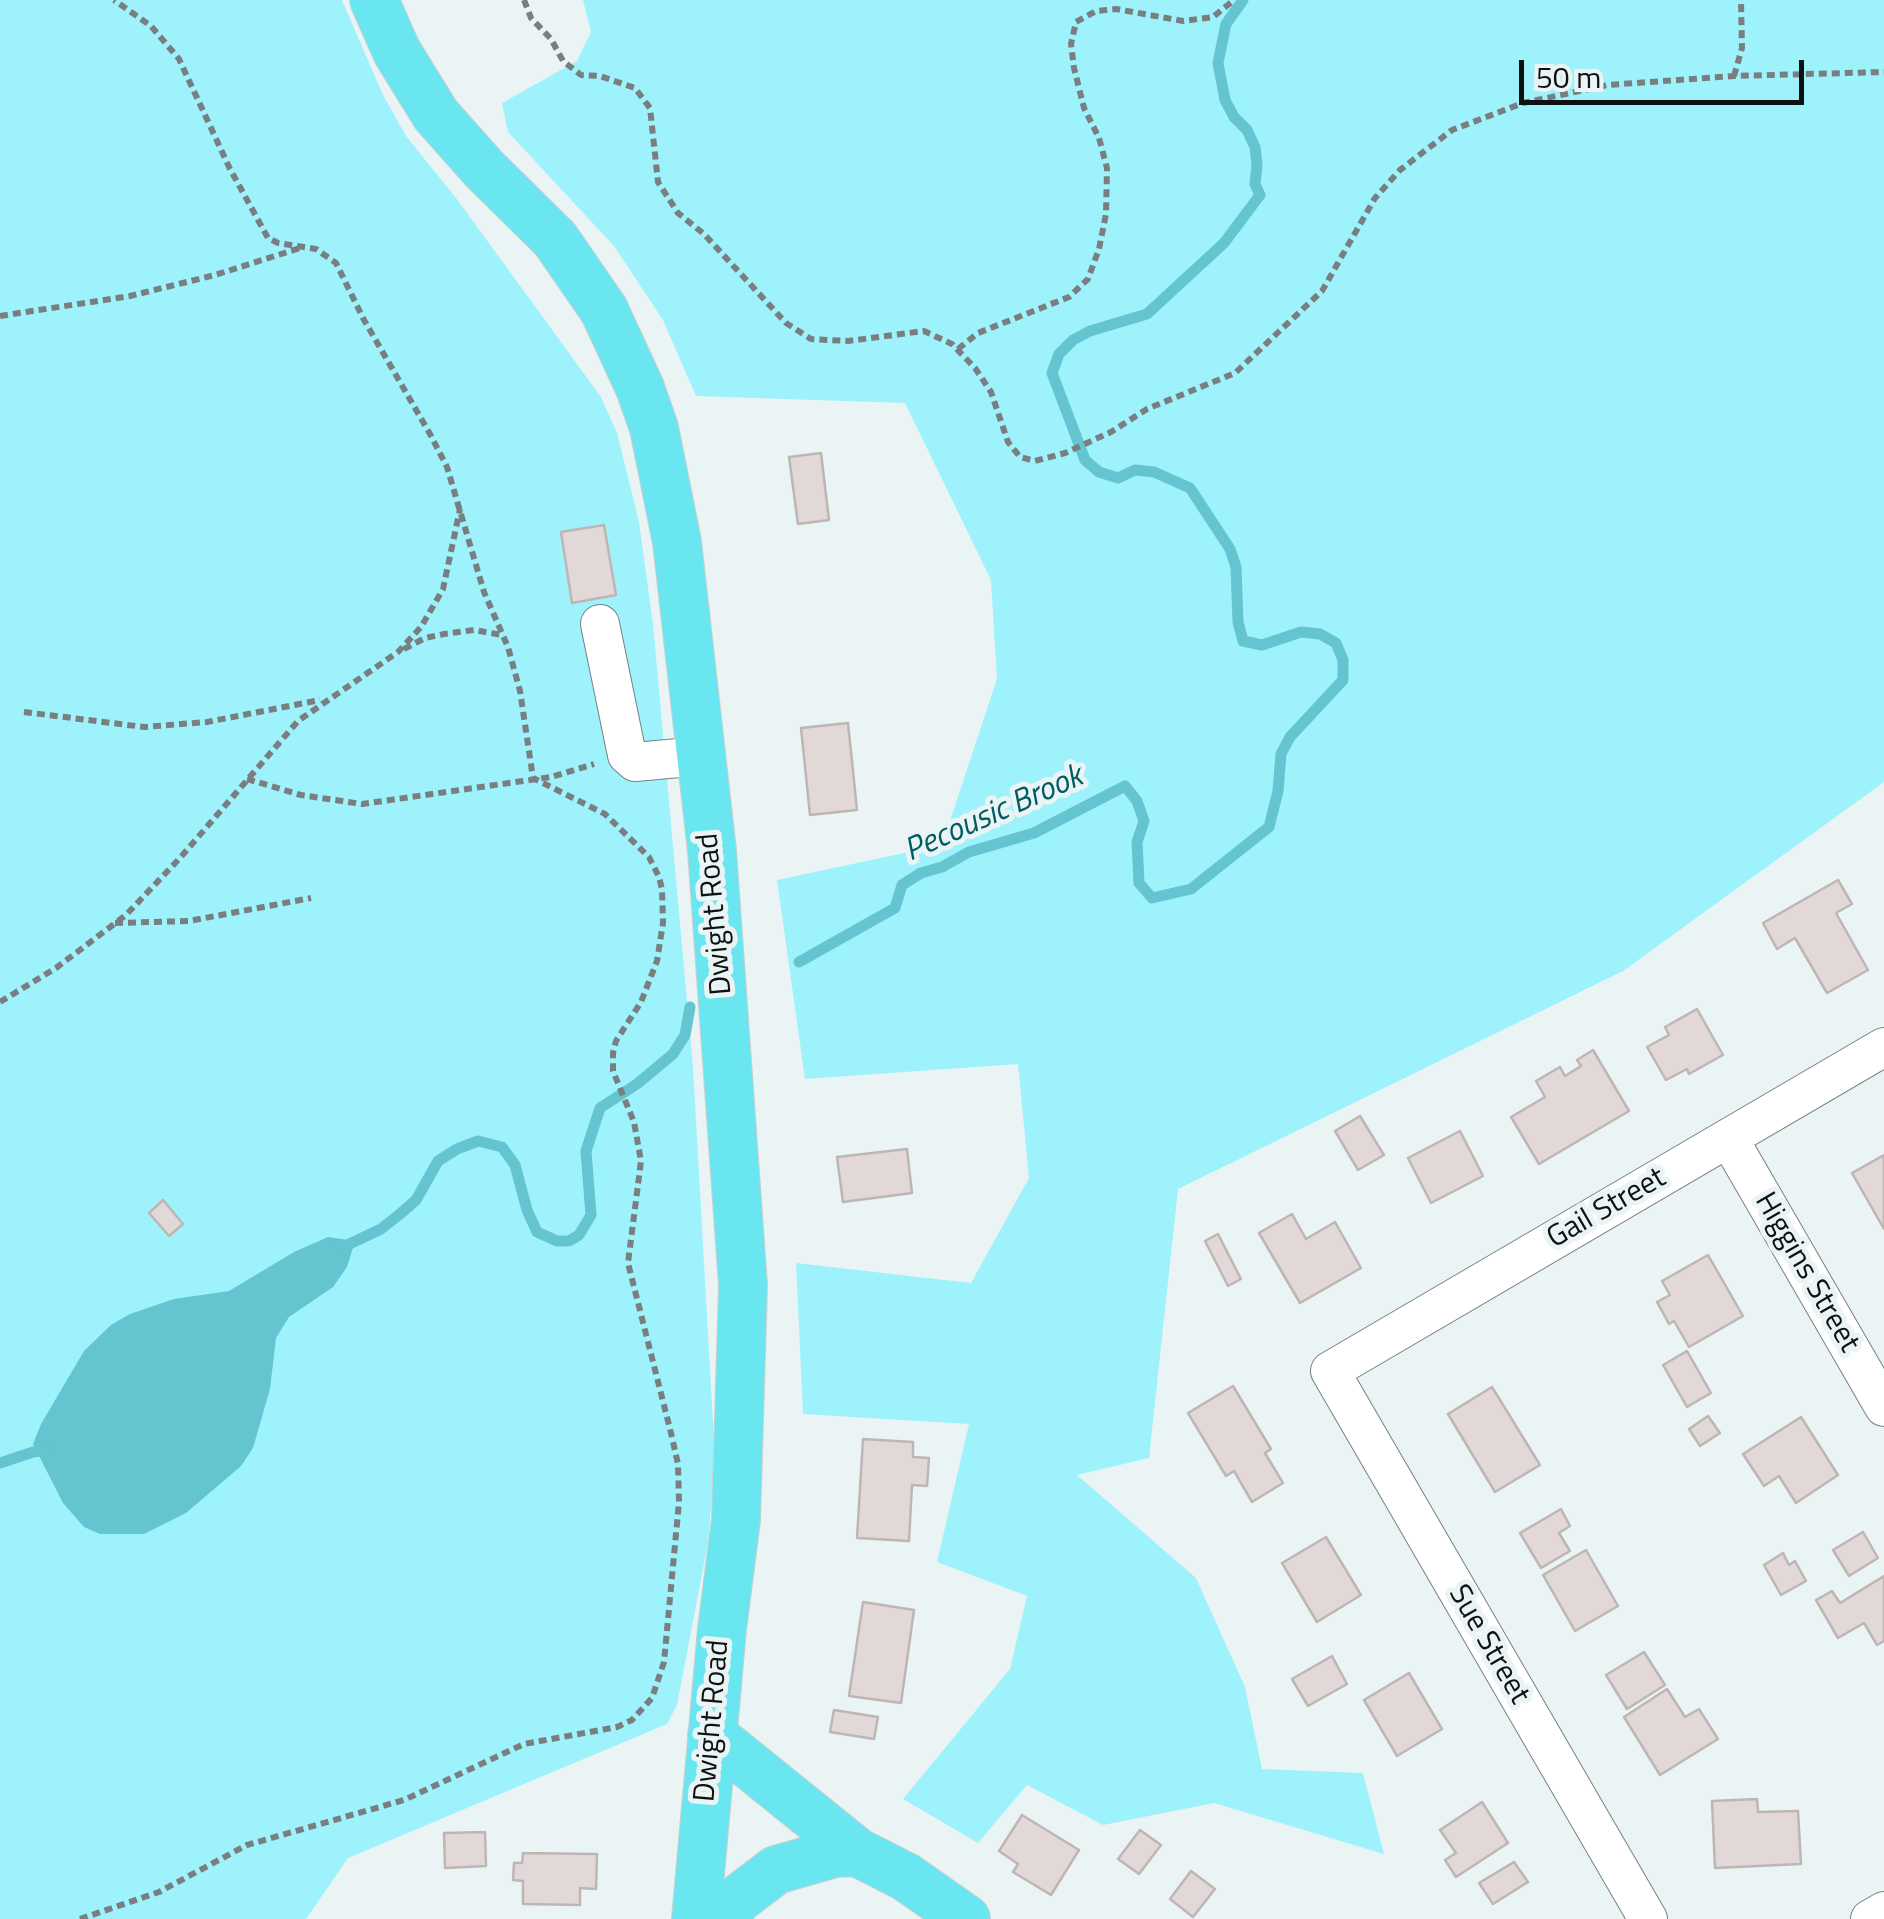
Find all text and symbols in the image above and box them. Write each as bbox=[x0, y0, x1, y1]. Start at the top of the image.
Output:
scale bar bbox=[1524, 40, 1809, 102]
text: 50 m bbox=[1536, 54, 1601, 100]
water label: Pecousic Brook bbox=[899, 759, 1089, 871]
street label: Dwight Road bbox=[691, 832, 741, 996]
street label: Gail Street bbox=[1541, 1161, 1673, 1257]
street label: Higgins Street bbox=[1746, 1187, 1866, 1359]
street label: Sue Street bbox=[1440, 1579, 1536, 1711]
street label: Dwight Road bbox=[688, 1639, 738, 1803]

